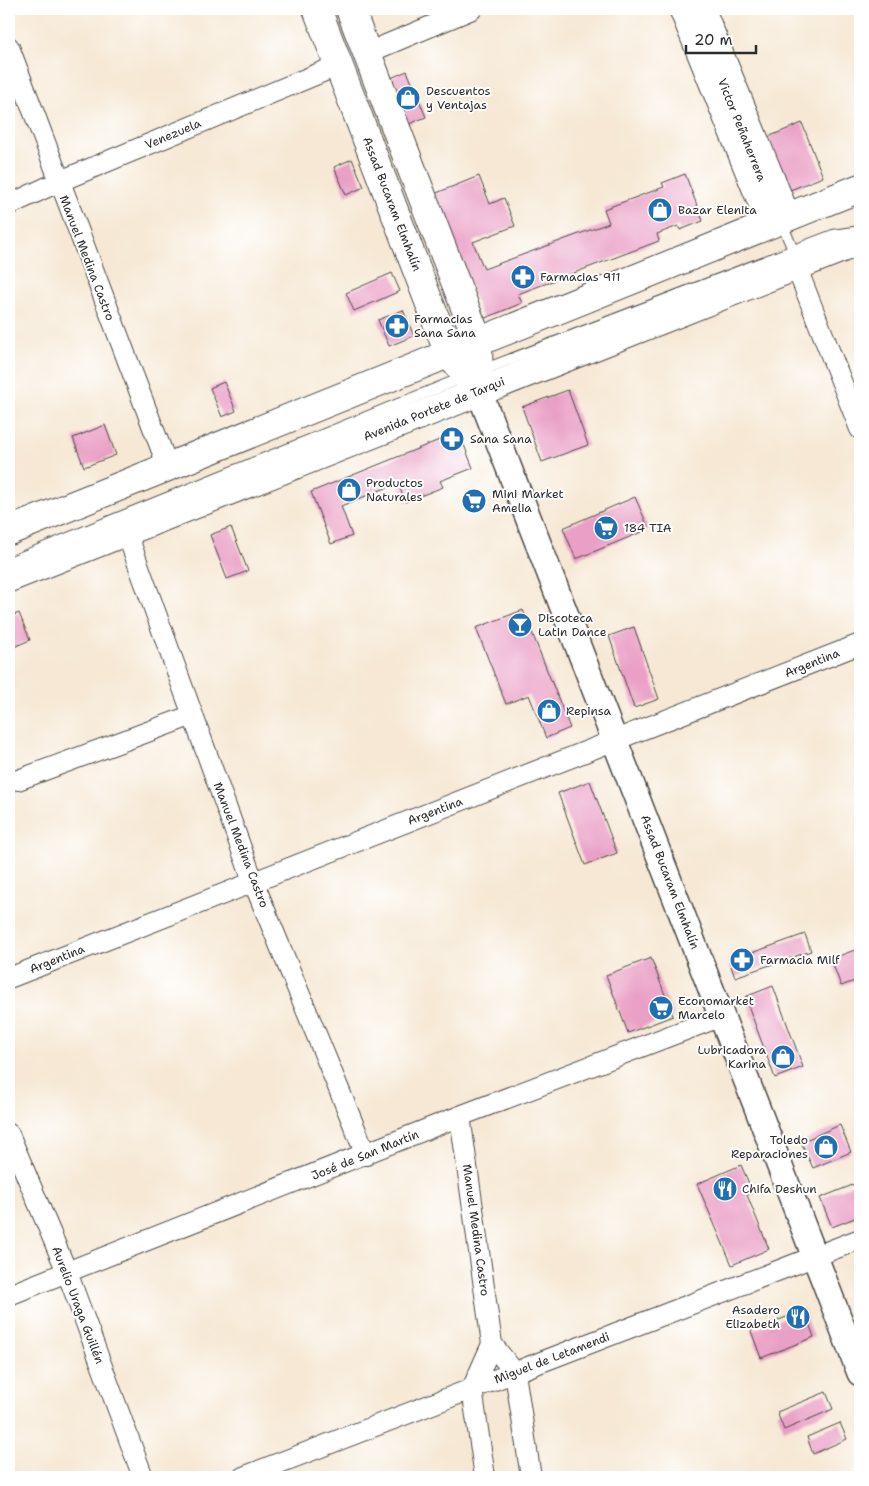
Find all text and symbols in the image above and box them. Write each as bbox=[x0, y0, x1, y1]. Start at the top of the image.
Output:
scale bar bbox=[686, 22, 756, 54]
text: 20 m bbox=[694, 30, 733, 50]
street label: Victor Peñaherrera bbox=[714, 76, 770, 184]
place label: Descuentos y Ventajas bbox=[426, 83, 491, 113]
shop icon: Descuentos y Ventajas bbox=[395, 85, 421, 111]
street label: Venezuela bbox=[143, 115, 204, 153]
street label: Assad Bucaram Elmhalín bbox=[359, 134, 425, 274]
street label: Manuel Medina Castro bbox=[56, 193, 118, 323]
shop icon: Bazar Elenita bbox=[647, 197, 673, 223]
place label: Bazar Elenita bbox=[678, 202, 757, 218]
pharmacy icon: Farmacias 911 bbox=[510, 264, 536, 290]
place label: Farmacias 911 bbox=[540, 269, 620, 285]
place label: Farmacias Sana Sana bbox=[414, 311, 476, 341]
pharmacy icon: Farmacias Sana Sana bbox=[384, 313, 410, 339]
street label: Avenida Portete de Tarqui bbox=[361, 373, 507, 445]
pharmacy icon: Sana Sana bbox=[439, 426, 465, 452]
place label: Sana Sana bbox=[470, 431, 532, 447]
place label: Productos Naturales bbox=[366, 475, 423, 505]
shop icon: Productos Naturales bbox=[336, 477, 362, 503]
place label: Mini Market Amelia bbox=[492, 486, 564, 516]
supermarket icon: Mini Market Amelia bbox=[461, 488, 487, 514]
supermarket icon: 184 TIA bbox=[593, 515, 619, 541]
place label: 184 TIA bbox=[624, 520, 672, 536]
place label: Discoteca Latin Dance bbox=[538, 610, 607, 640]
bar icon: Discoteca Latin Dance bbox=[507, 612, 533, 638]
street label: Argentina bbox=[782, 645, 842, 681]
shop icon: Repinsa bbox=[536, 698, 562, 724]
place label: Repinsa bbox=[566, 703, 612, 719]
street label: Manuel Medina Castro bbox=[210, 780, 272, 910]
street label: Argentina bbox=[405, 793, 465, 829]
street label: Assad Bucaram Elmhalín bbox=[637, 812, 703, 952]
street label: Argentina bbox=[27, 941, 87, 977]
pharmacy icon: Farmacia Milf bbox=[729, 947, 755, 973]
place label: Farmacia Milf bbox=[760, 952, 840, 968]
place label: Economarket Marcelo bbox=[678, 993, 754, 1023]
supermarket icon: Economarket Marcelo bbox=[648, 995, 674, 1021]
place label: Lubricadora Karina bbox=[697, 1042, 767, 1072]
shop icon: Lubricadora Karina bbox=[770, 1044, 796, 1070]
street label: José de San Martín bbox=[309, 1126, 421, 1184]
place label: Toledo Reparaciones bbox=[731, 1132, 808, 1162]
shop icon: Toledo Reparaciones bbox=[813, 1134, 839, 1160]
street label: Manuel Medina Castro bbox=[459, 1163, 493, 1297]
restaurant icon: Chifa Deshun bbox=[712, 1176, 738, 1202]
place label: Chifa Deshun bbox=[742, 1181, 817, 1197]
street label: Aurelio Uraga Guillén bbox=[48, 1244, 108, 1366]
place label: Asadero Elizabeth bbox=[725, 1302, 780, 1332]
restaurant icon: Asadero Elizabeth bbox=[785, 1304, 811, 1330]
street label: Miguel de Letamendi bbox=[492, 1329, 612, 1387]

